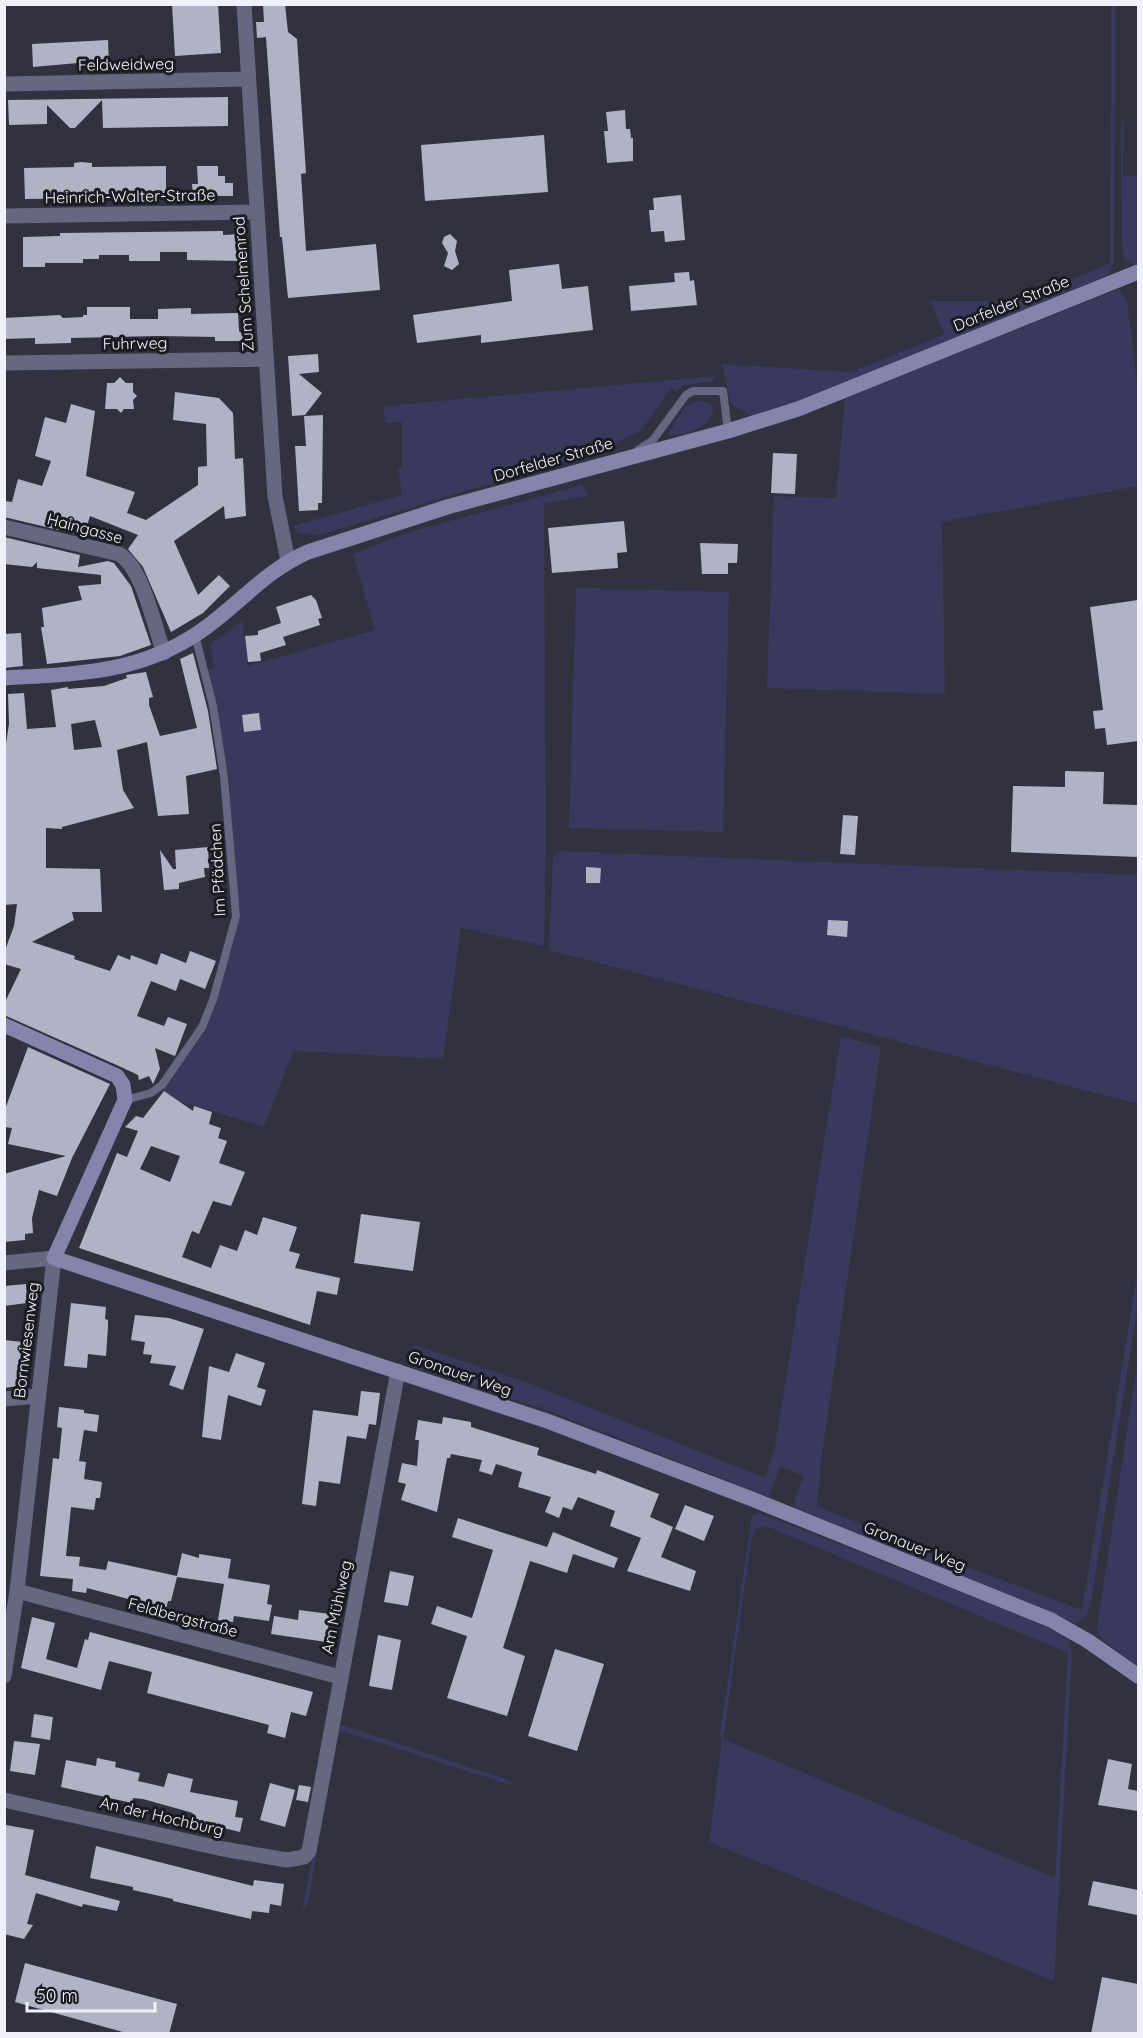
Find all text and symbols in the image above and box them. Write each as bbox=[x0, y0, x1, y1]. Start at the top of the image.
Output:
street label: Feldweidweg bbox=[78, 53, 174, 75]
street label: Heinrich-Walter-Straße bbox=[44, 185, 216, 207]
street label: Zum Schelmenrod bbox=[228, 216, 258, 352]
street label: Dorfelder Straße bbox=[950, 271, 1072, 335]
street label: Fuhrweg bbox=[102, 332, 168, 354]
street label: Dorfelder Straße bbox=[491, 432, 615, 486]
street label: Haingasse bbox=[45, 508, 125, 548]
street label: Im Pfädchen bbox=[205, 823, 229, 917]
street label: Bornwiesenweg bbox=[9, 1281, 43, 1399]
street label: Gronauer Weg bbox=[406, 1346, 514, 1400]
street label: Gronauer Weg bbox=[861, 1516, 969, 1576]
street label: Am Mühlweg bbox=[316, 1558, 356, 1656]
street label: Feldbergstraße bbox=[126, 1593, 240, 1641]
street label: An der Hochburg bbox=[98, 1792, 226, 1840]
scale bar bbox=[27, 1975, 154, 2013]
text: 50 m bbox=[36, 1984, 78, 2007]

